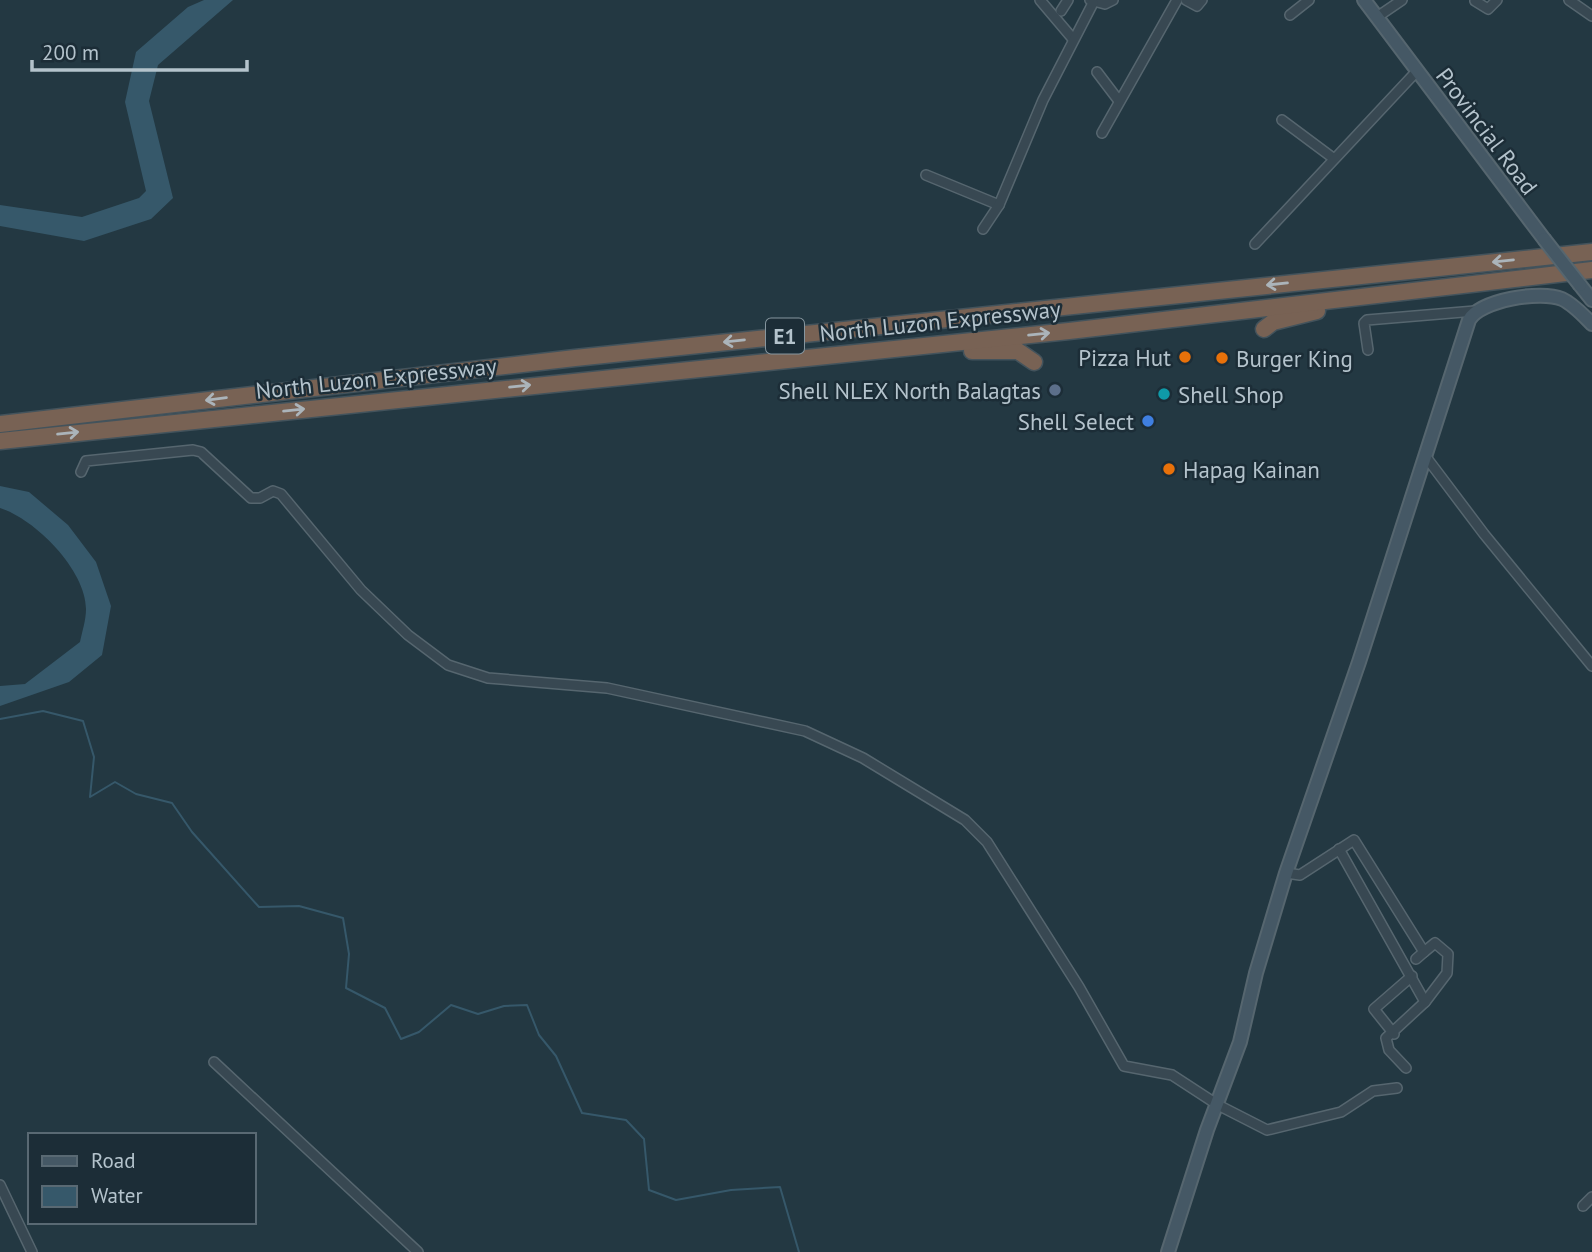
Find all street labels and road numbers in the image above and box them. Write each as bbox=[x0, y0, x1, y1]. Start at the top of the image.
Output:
street label: Provincial Road bbox=[1430, 62, 1544, 200]
street label: North Luzon Expressway bbox=[818, 294, 1062, 348]
road number: E1 bbox=[766, 318, 804, 354]
street label: North Luzon Expressway bbox=[254, 351, 498, 405]

